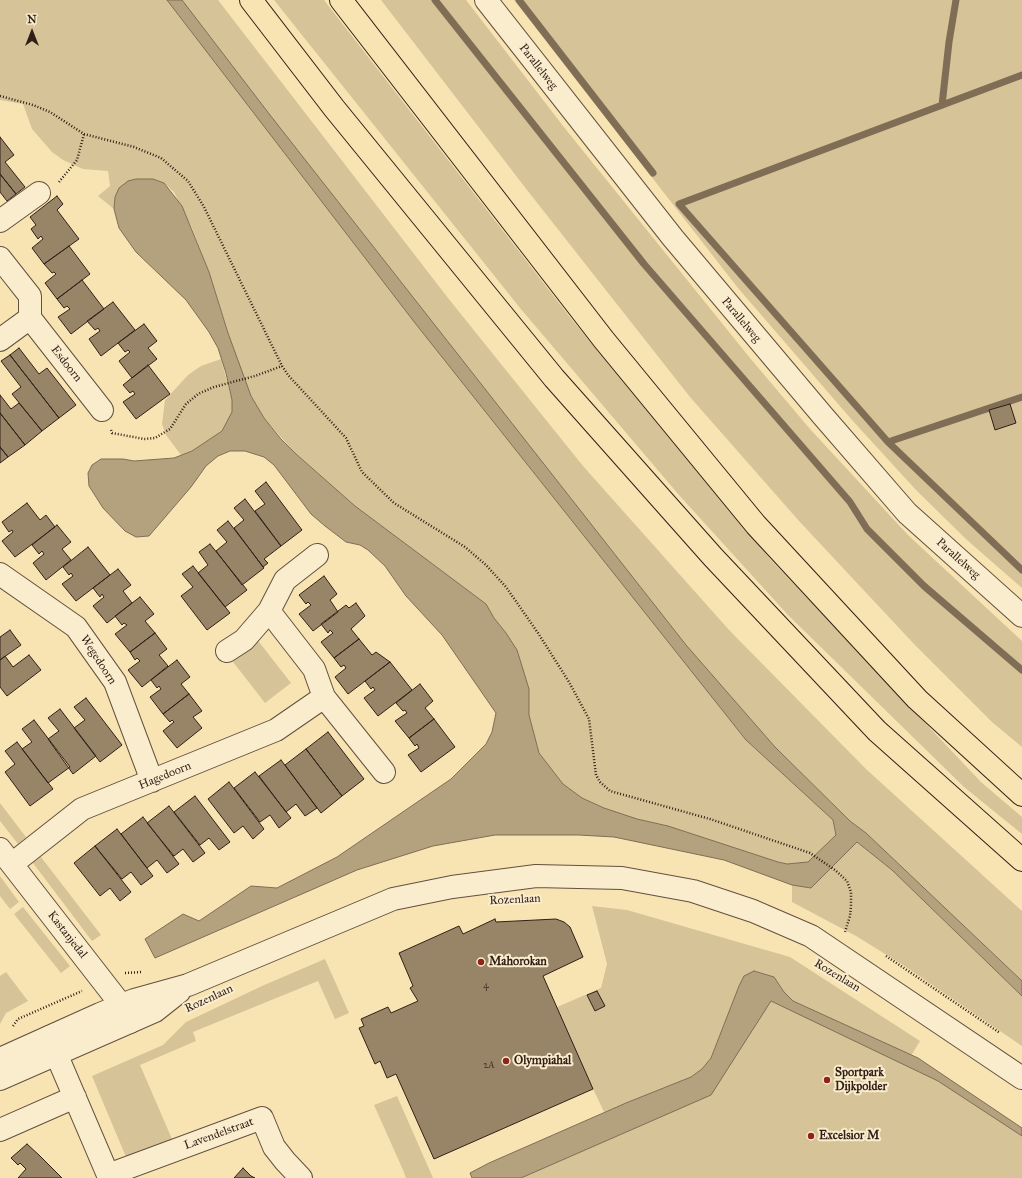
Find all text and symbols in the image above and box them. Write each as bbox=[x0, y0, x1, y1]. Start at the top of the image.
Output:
north arrow bbox=[12, 12, 52, 52]
text: N bbox=[27, 13, 37, 26]
street label: Parallelweg bbox=[516, 41, 560, 93]
street label: Parallelweg bbox=[718, 295, 764, 345]
street label: Esdoorn bbox=[47, 343, 85, 385]
street label: Parallelweg bbox=[933, 536, 983, 582]
street label: Wegedoorn bbox=[77, 633, 119, 687]
street label: Hagedoorn bbox=[137, 759, 193, 793]
street label: Rozenlaan bbox=[489, 891, 541, 909]
street label: Kastanjedal bbox=[44, 908, 90, 962]
place label: Mahorokan bbox=[489, 955, 547, 969]
marker: Mahorokan bbox=[476, 957, 486, 967]
street label: Rozenlaan bbox=[811, 957, 863, 995]
house number: 4 bbox=[483, 980, 489, 992]
street label: Rozenlaan bbox=[183, 982, 235, 1016]
place label: Olympiahal bbox=[514, 1054, 571, 1068]
marker: Olympiahal bbox=[501, 1056, 511, 1066]
house number: 2A bbox=[483, 1060, 495, 1072]
place label: Sportpark Dijkpolder bbox=[835, 1066, 887, 1094]
marker: Sportpark Dijkpolder bbox=[822, 1075, 832, 1085]
street label: Lavendelstraat bbox=[182, 1115, 256, 1153]
place label: Excelsior M bbox=[819, 1129, 879, 1143]
marker: Excelsior M bbox=[806, 1131, 816, 1141]

